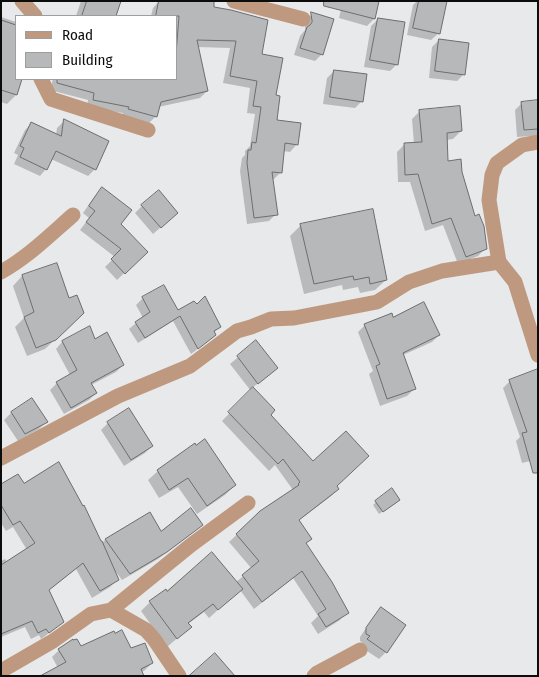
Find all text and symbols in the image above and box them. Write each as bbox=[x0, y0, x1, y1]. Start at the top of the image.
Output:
legend bbox=[15, 15, 178, 80]
text: Road bbox=[62, 26, 93, 44]
text: Building bbox=[62, 51, 113, 69]

